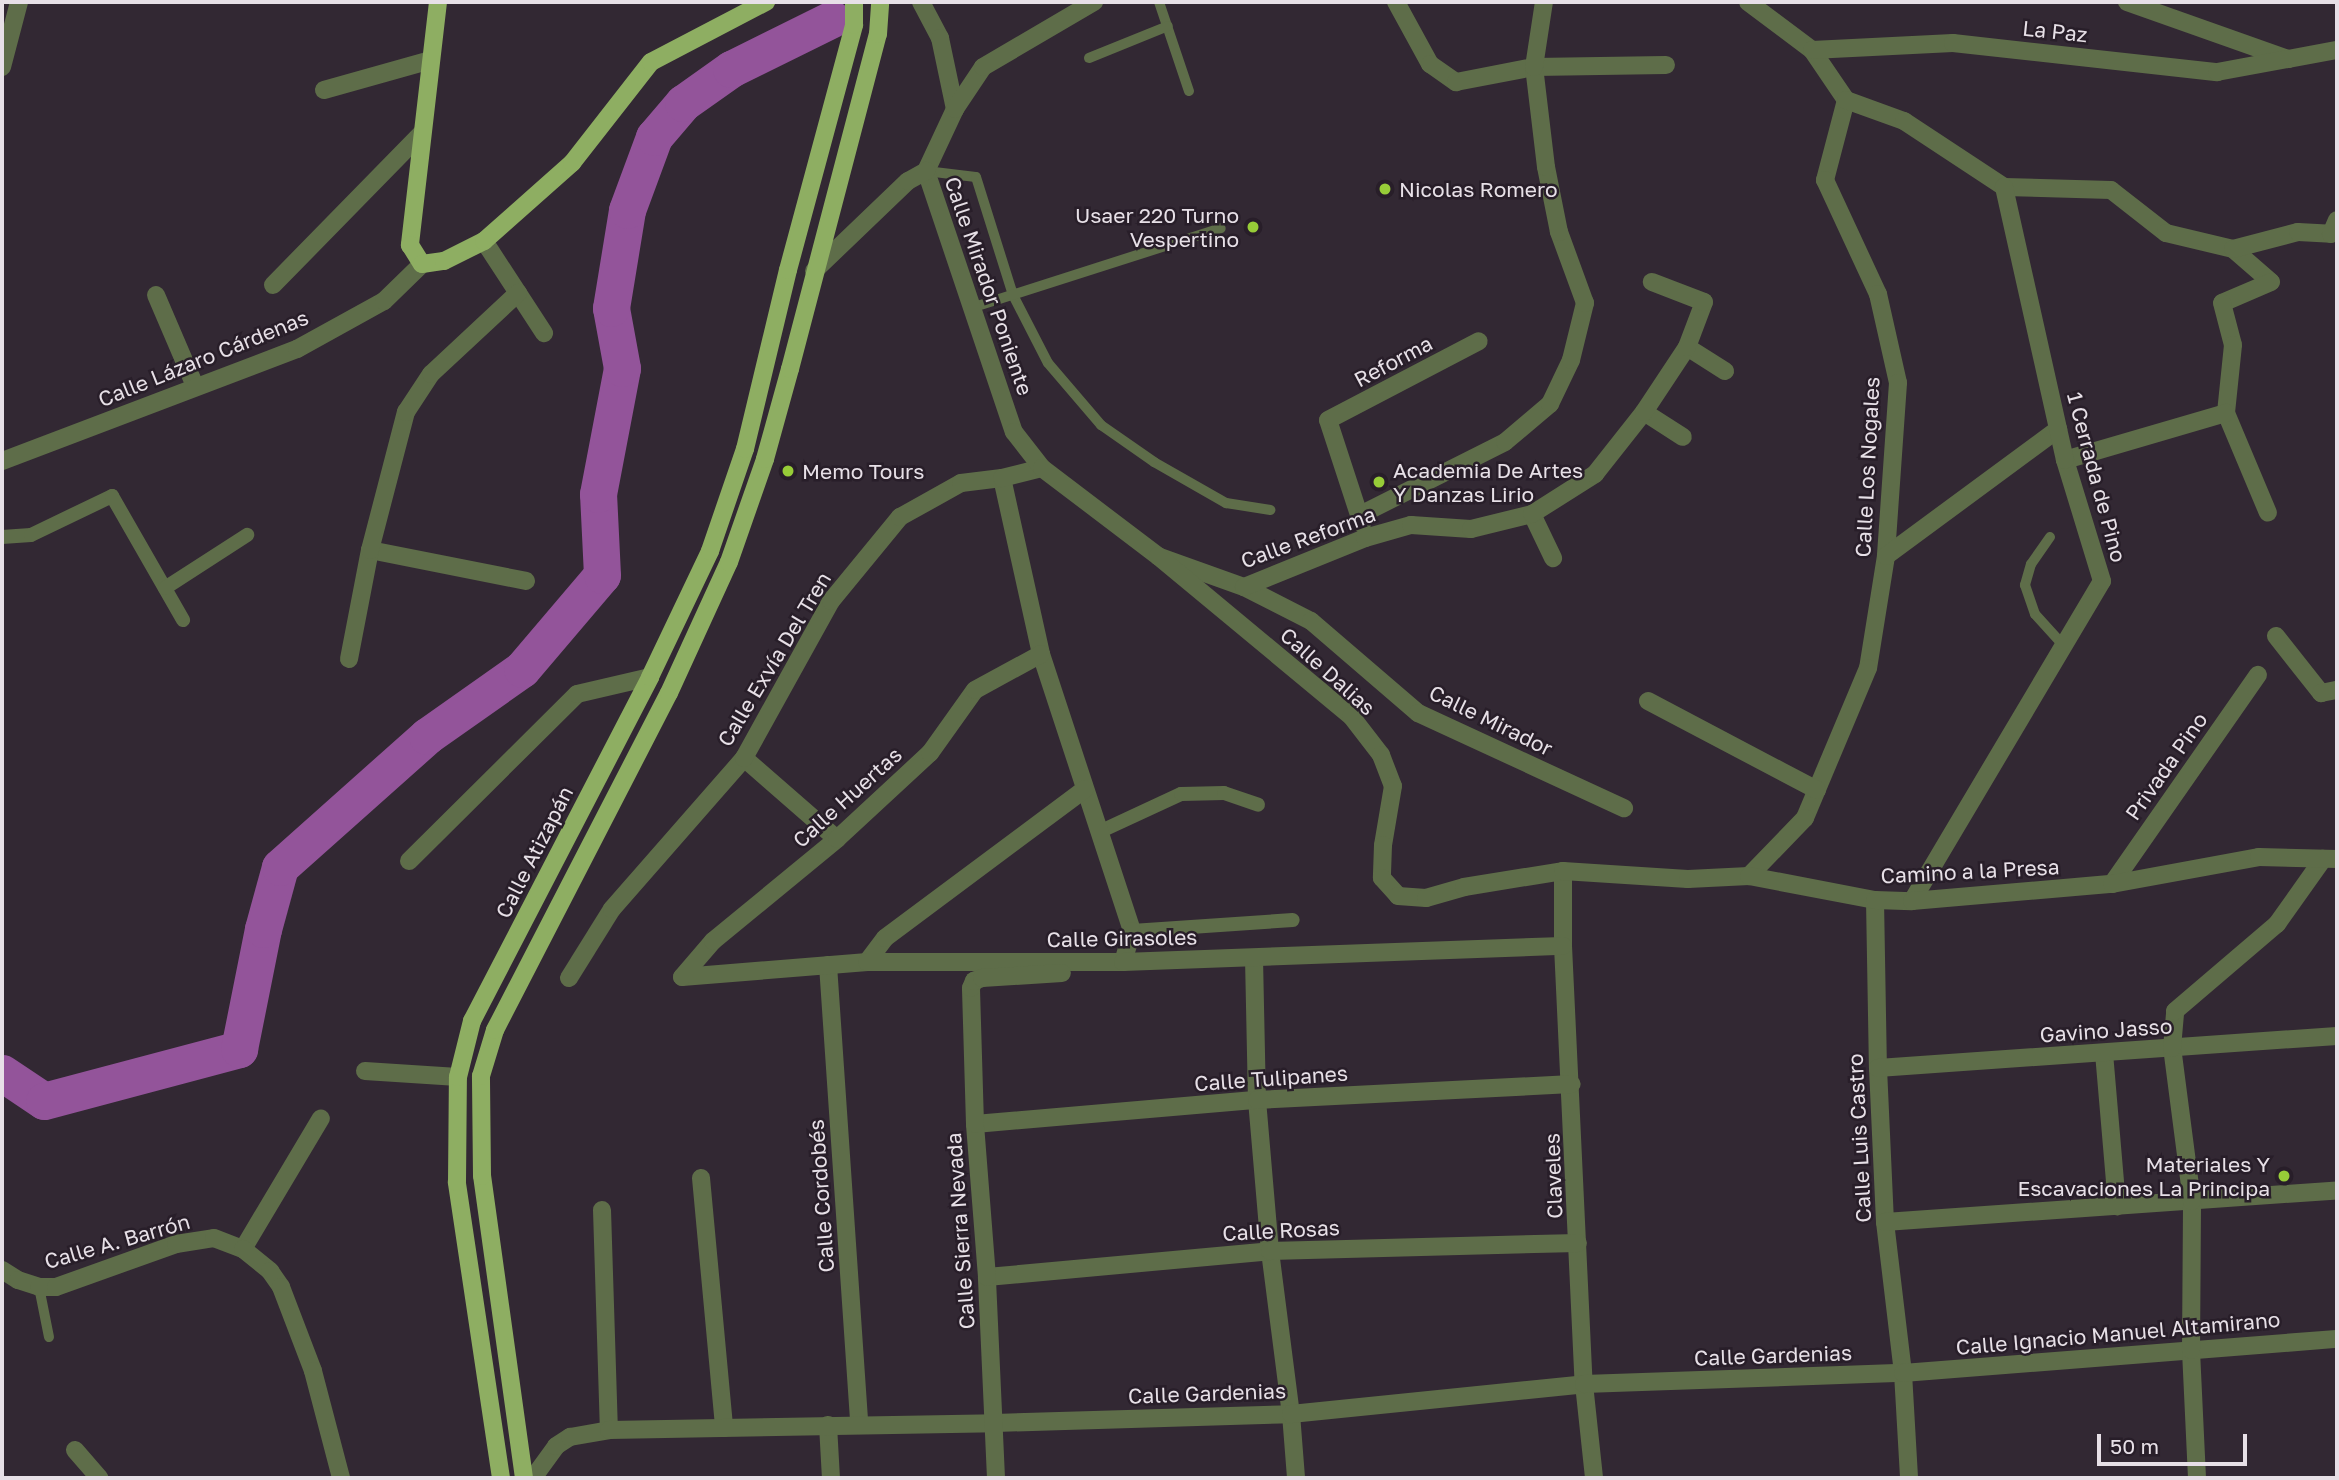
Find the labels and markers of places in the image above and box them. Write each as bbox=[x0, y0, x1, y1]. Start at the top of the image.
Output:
place label: Nicolas Romero bbox=[1399, 176, 1558, 202]
marker: Nicolas Romero bbox=[1377, 181, 1393, 197]
place label: Usaer 220 Turno Vespertino bbox=[1075, 202, 1239, 252]
marker: Usaer 220 Turno Vespertino bbox=[1245, 219, 1261, 235]
place label: Academia De Artes Y Danzas Lirio bbox=[1393, 457, 1583, 507]
place label: Memo Tours bbox=[802, 458, 924, 484]
marker: Memo Tours bbox=[780, 463, 796, 479]
marker: Academia De Artes Y Danzas Lirio bbox=[1371, 474, 1387, 490]
place label: Materiales Y Escavaciones La Principa bbox=[2017, 1151, 2270, 1201]
marker: Materiales Y Escavaciones La Principa bbox=[2276, 1168, 2292, 1184]

